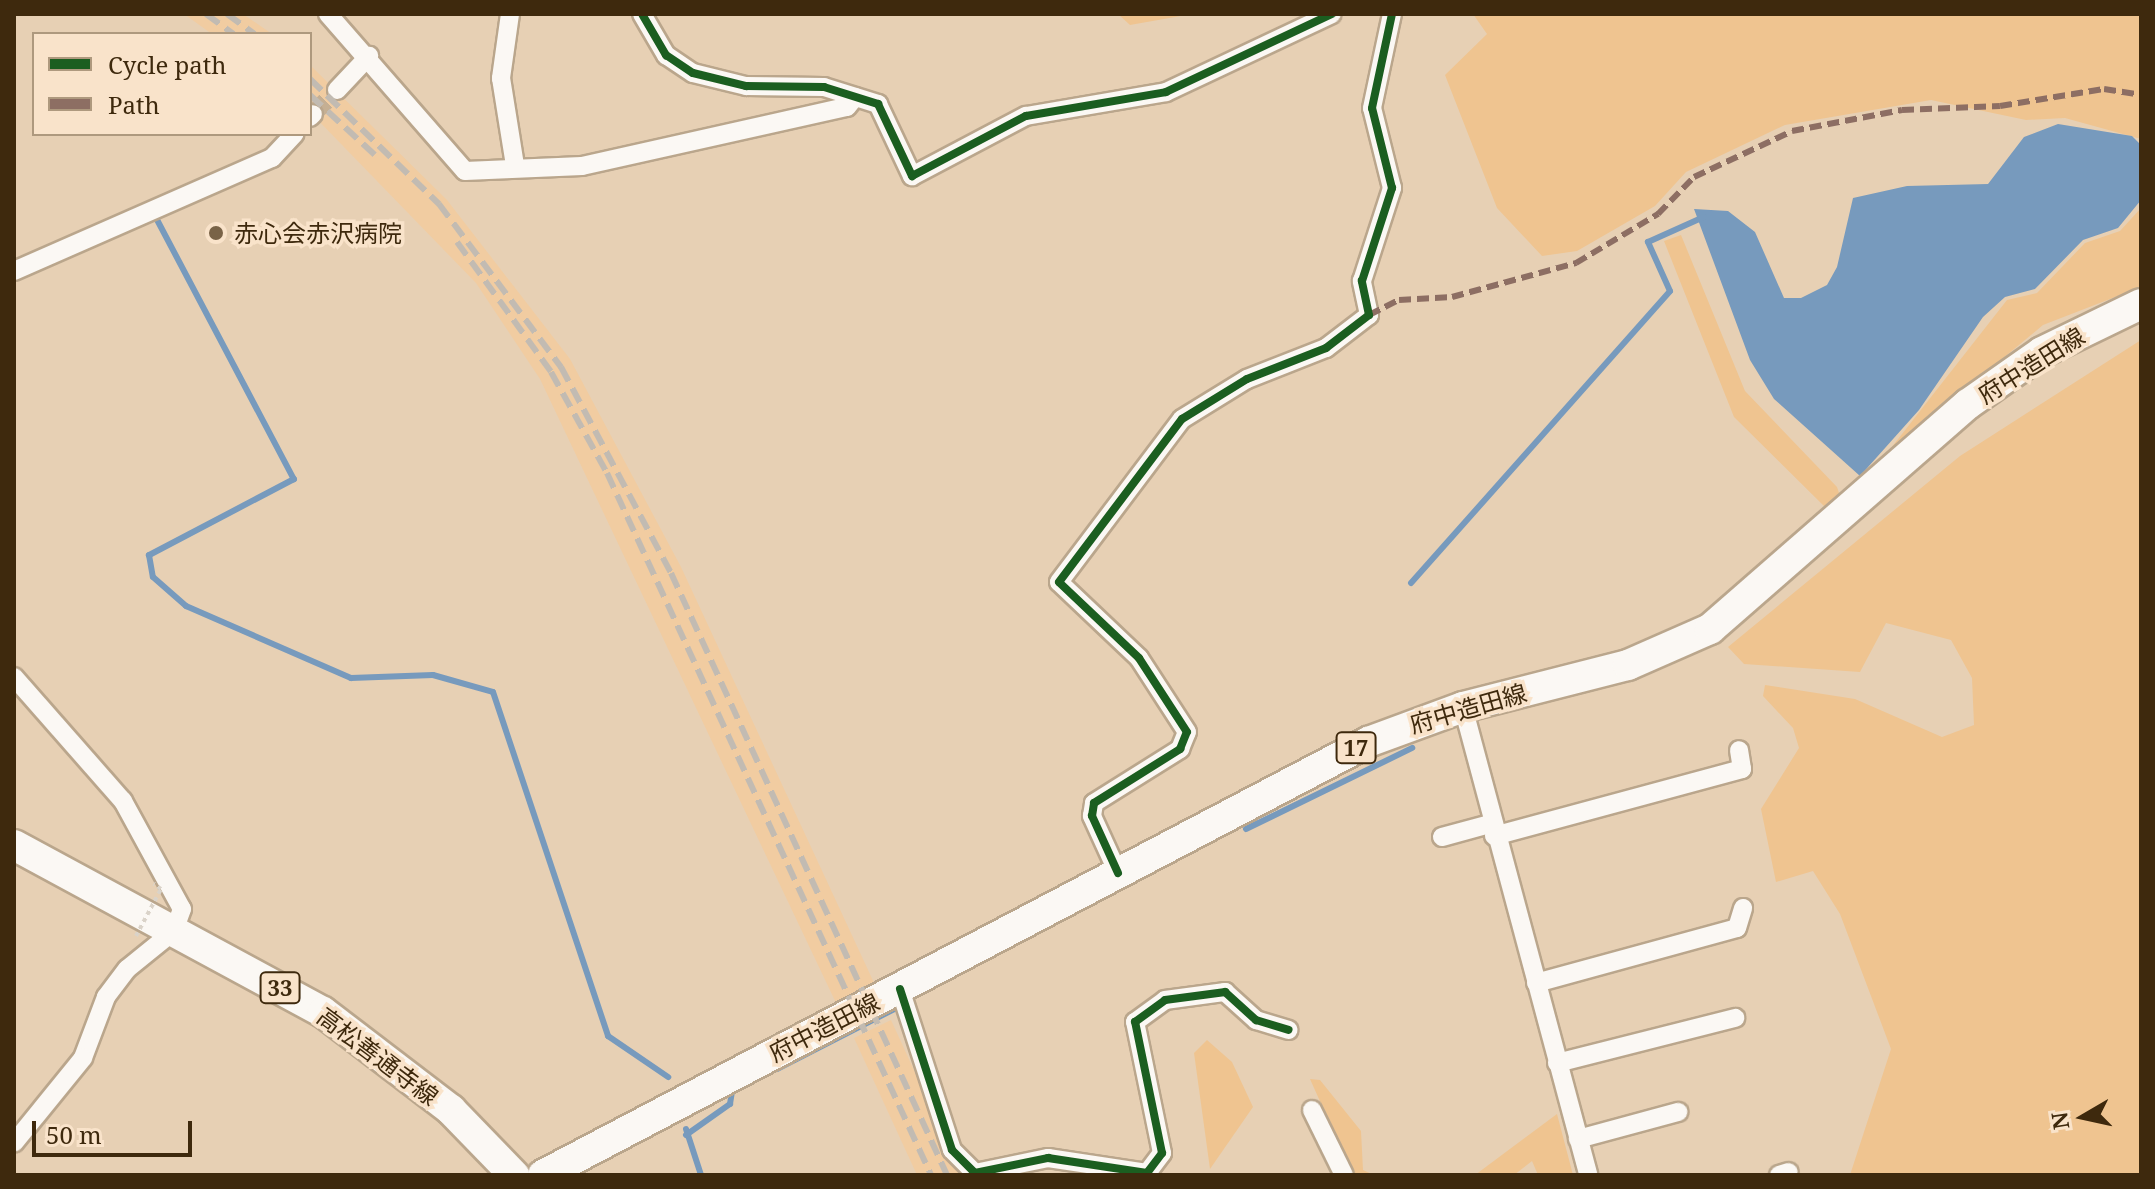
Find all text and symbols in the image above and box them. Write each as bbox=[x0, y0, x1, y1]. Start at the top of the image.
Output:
legend bbox=[32, 32, 312, 136]
text: Cycle path bbox=[108, 48, 227, 81]
text: Path bbox=[108, 88, 160, 121]
place label: 赤心会赤沢病院 bbox=[234, 219, 402, 247]
marker: 赤心会赤沢病院 bbox=[205, 222, 227, 244]
street label: 府中造田線 bbox=[1972, 321, 2090, 409]
street label: 府中造田線 bbox=[1406, 678, 1530, 738]
road number: 17 bbox=[1334, 730, 1378, 766]
road number: 33 bbox=[258, 970, 302, 1006]
street label: 府中造田線 bbox=[764, 987, 884, 1067]
street label: 高松善通寺線 bbox=[312, 1001, 444, 1111]
north arrow bbox=[2043, 1077, 2123, 1157]
scale bar bbox=[36, 1105, 196, 1155]
text: N bbox=[2043, 1110, 2075, 1132]
text: 50 m bbox=[46, 1118, 102, 1151]

